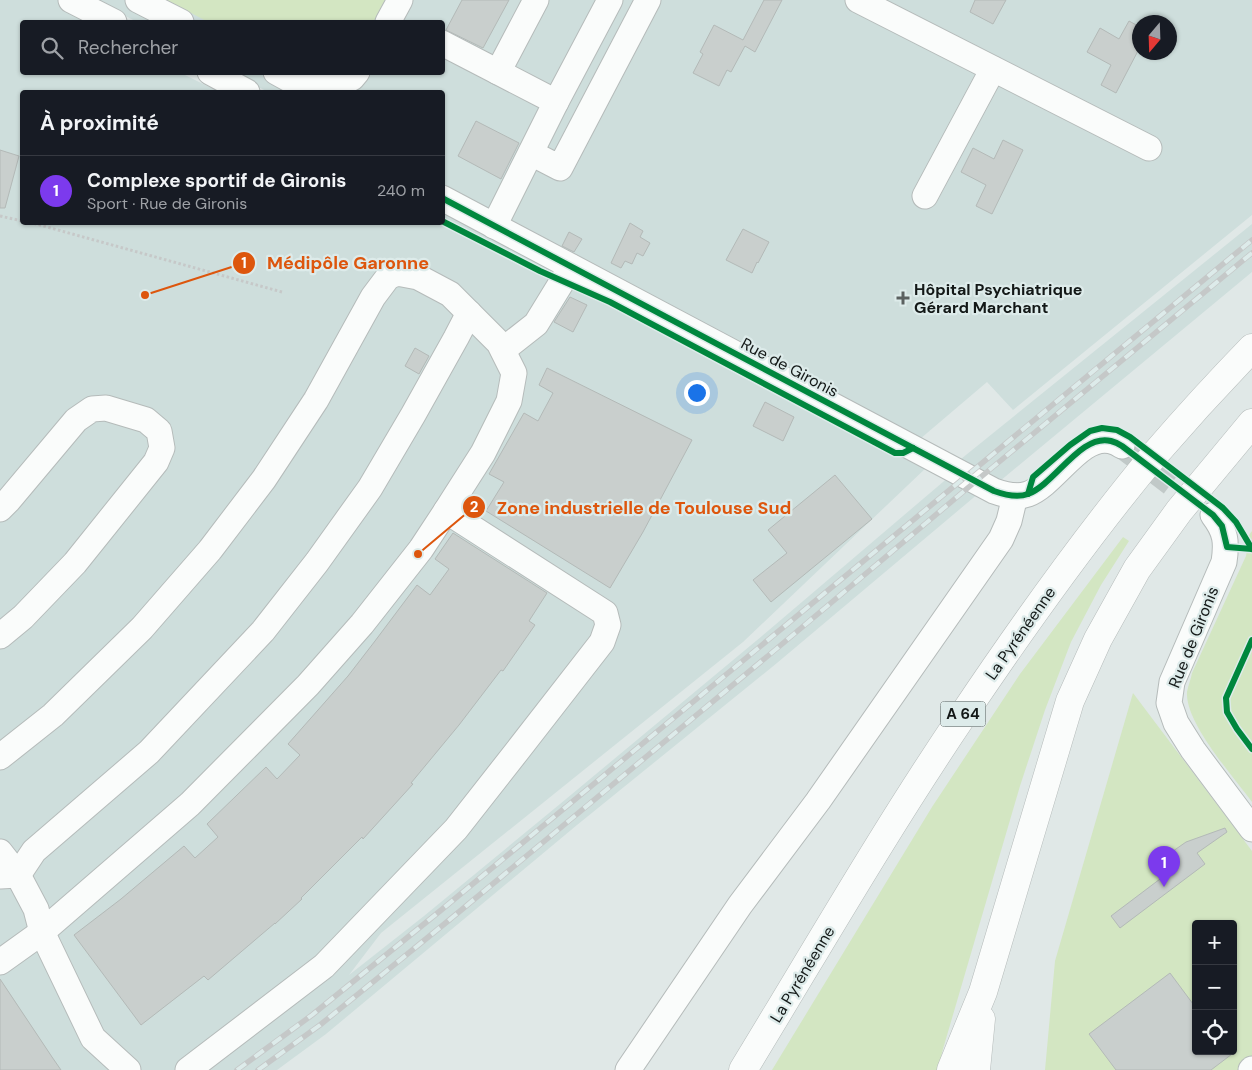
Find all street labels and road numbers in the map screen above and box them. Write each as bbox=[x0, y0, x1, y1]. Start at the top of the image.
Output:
street label: Rue de Gironis bbox=[737, 333, 842, 402]
street label: La Pyrénéenne bbox=[981, 583, 1060, 684]
street label: Rue de Gironis bbox=[1164, 583, 1223, 691]
road number: A 64 bbox=[940, 702, 986, 726]
street label: La Pyrénéenne bbox=[765, 922, 840, 1026]

